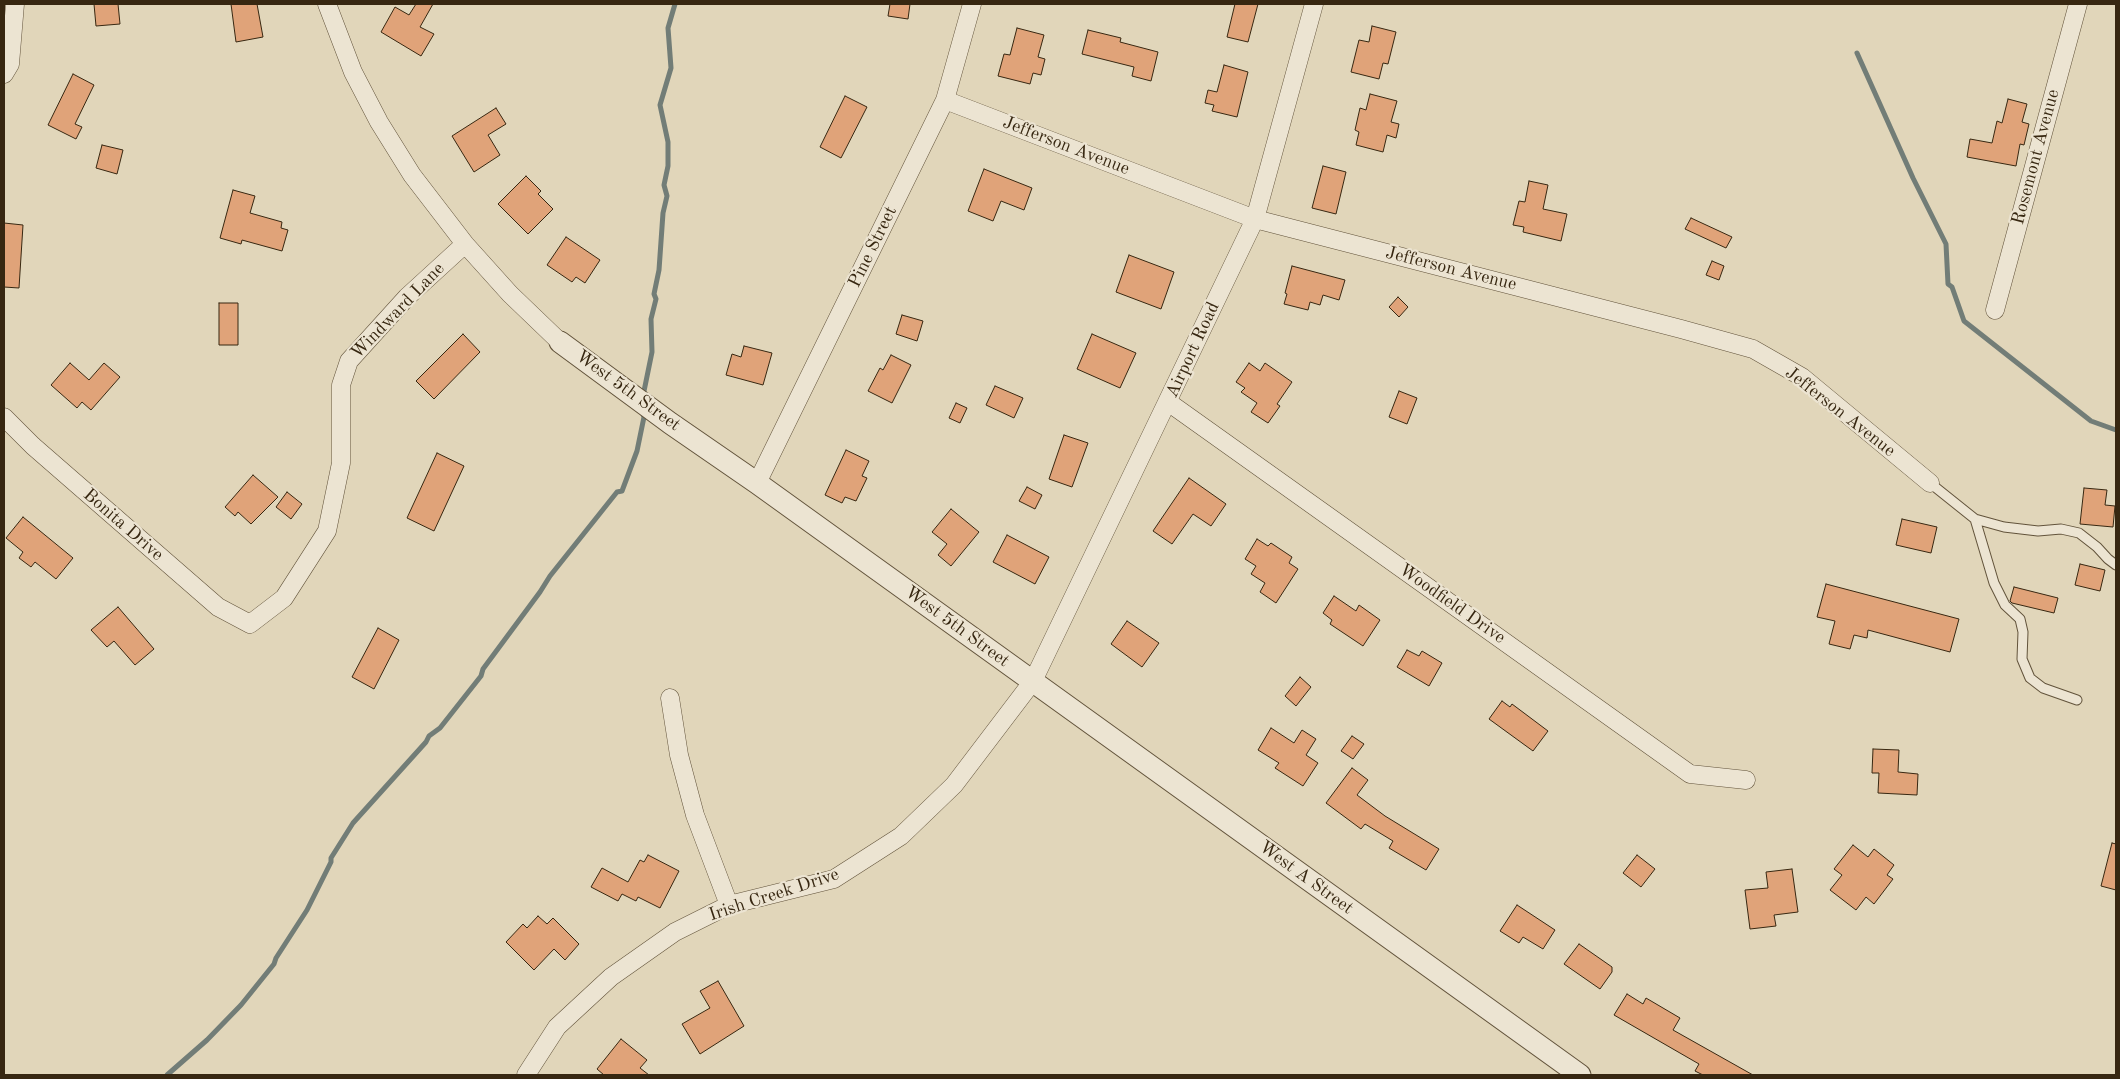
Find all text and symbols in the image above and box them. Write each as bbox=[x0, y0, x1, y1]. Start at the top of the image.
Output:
street label: Rosemont Avenue bbox=[2008, 87, 2064, 227]
street label: Jefferson Avenue bbox=[999, 112, 1133, 180]
street label: Pine Street bbox=[844, 203, 902, 291]
street label: Jefferson Avenue bbox=[1383, 242, 1519, 296]
street label: Windward Lane bbox=[347, 258, 449, 364]
street label: Airport Road bbox=[1161, 299, 1225, 401]
street label: West 5th Street bbox=[571, 346, 685, 436]
street label: Jefferson Avenue bbox=[1780, 362, 1900, 462]
street label: Bonita Drive bbox=[78, 484, 168, 566]
street label: Woodfield Drive bbox=[1395, 559, 1509, 649]
street label: West 5th Street bbox=[900, 582, 1014, 672]
street label: West A Street bbox=[1255, 837, 1357, 919]
street label: Irish Creek Drive bbox=[706, 864, 842, 926]

